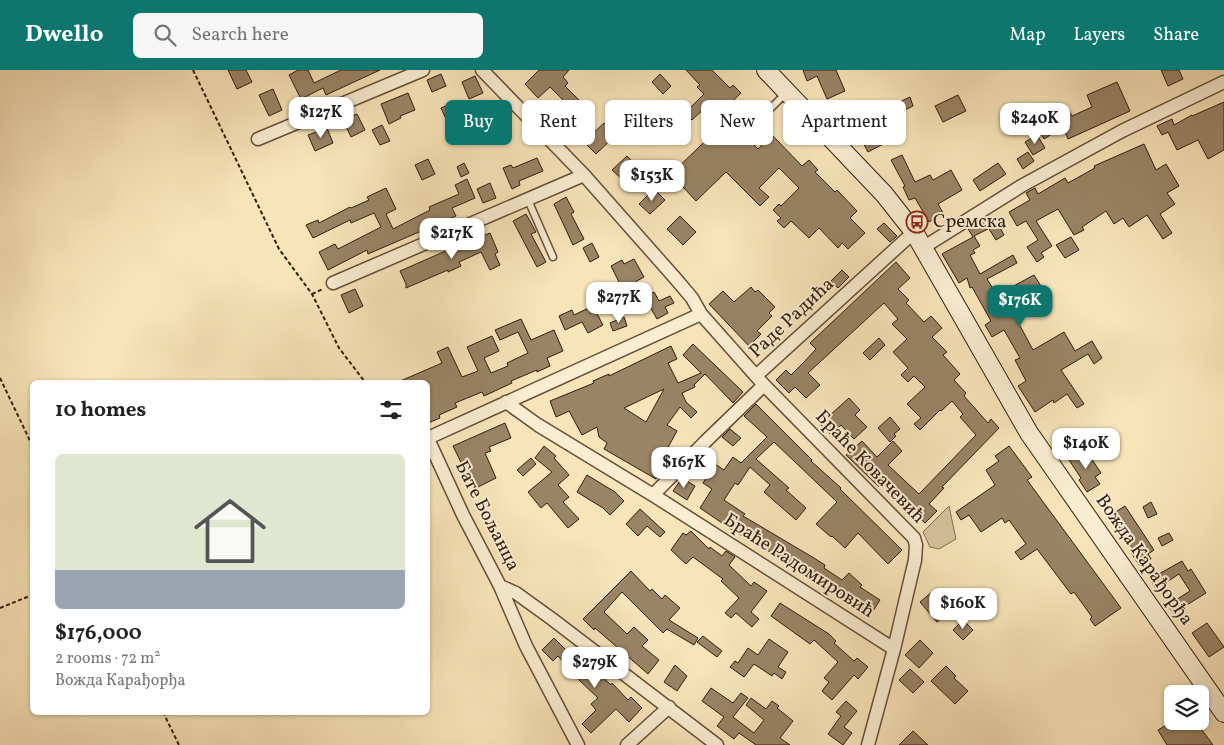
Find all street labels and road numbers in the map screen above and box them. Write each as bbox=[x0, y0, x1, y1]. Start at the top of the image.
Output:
street label: Раде Радића bbox=[744, 272, 840, 364]
street label: Браће Ковачевић bbox=[809, 405, 931, 529]
street label: Бате Бољанца bbox=[448, 456, 526, 576]
street label: Вожда Карађорђа bbox=[1089, 489, 1199, 631]
street label: Браће Радомировић bbox=[718, 507, 880, 625]

